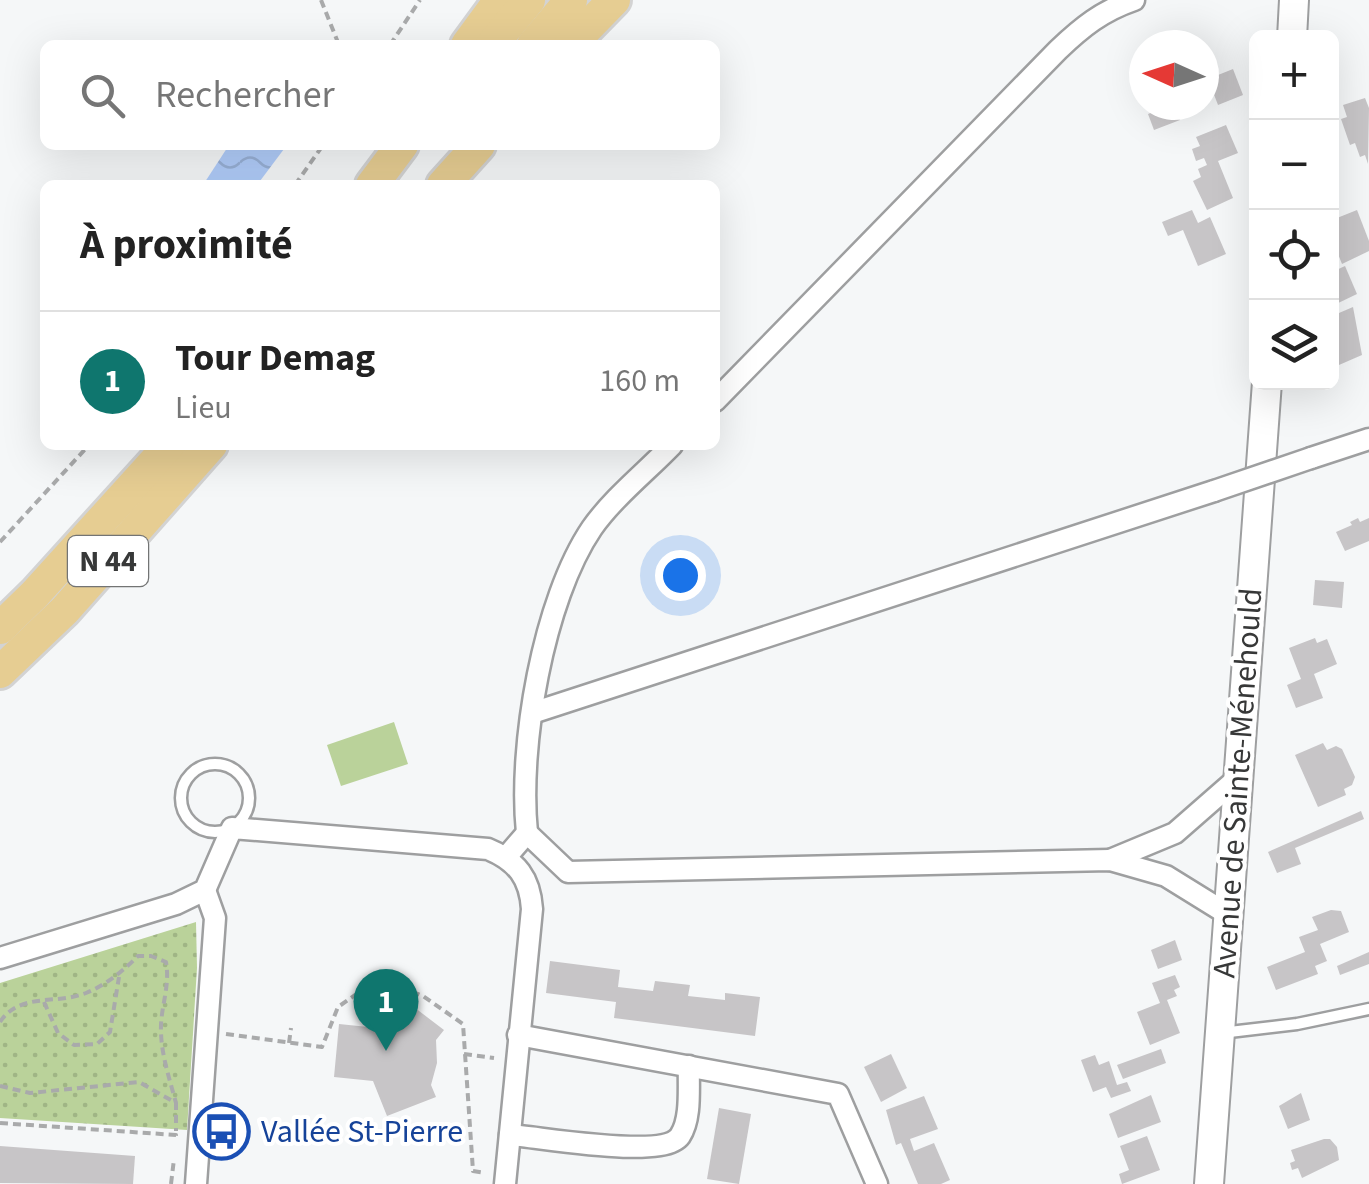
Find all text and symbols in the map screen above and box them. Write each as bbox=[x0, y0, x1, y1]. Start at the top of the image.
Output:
north arrow bbox=[1129, 30, 1219, 120]
map controls bbox=[1249, 30, 1339, 390]
button: + bbox=[1249, 30, 1339, 120]
search box bbox=[40, 40, 720, 150]
icon: search bbox=[75, 68, 130, 123]
text: Rechercher bbox=[155, 68, 335, 122]
button: − bbox=[1249, 120, 1339, 210]
button: locate bbox=[1249, 210, 1339, 300]
text: À proximité bbox=[80, 215, 293, 275]
button: layers bbox=[1249, 300, 1339, 390]
text: Tour Demag bbox=[175, 331, 375, 385]
text: 1 bbox=[104, 358, 121, 404]
text: 160 m bbox=[599, 358, 680, 404]
text: Lieu bbox=[175, 385, 232, 431]
road number: N 44 bbox=[68, 536, 148, 586]
your location bbox=[655, 550, 706, 601]
street label: Avenue de Sainte-Ménehould bbox=[1201, 586, 1275, 980]
pin: 1 bbox=[354, 968, 418, 1051]
bus stop icon: Vallée St-Pierre bbox=[192, 1102, 252, 1162]
place label: Vallée St-Pierre bbox=[261, 1109, 463, 1155]

